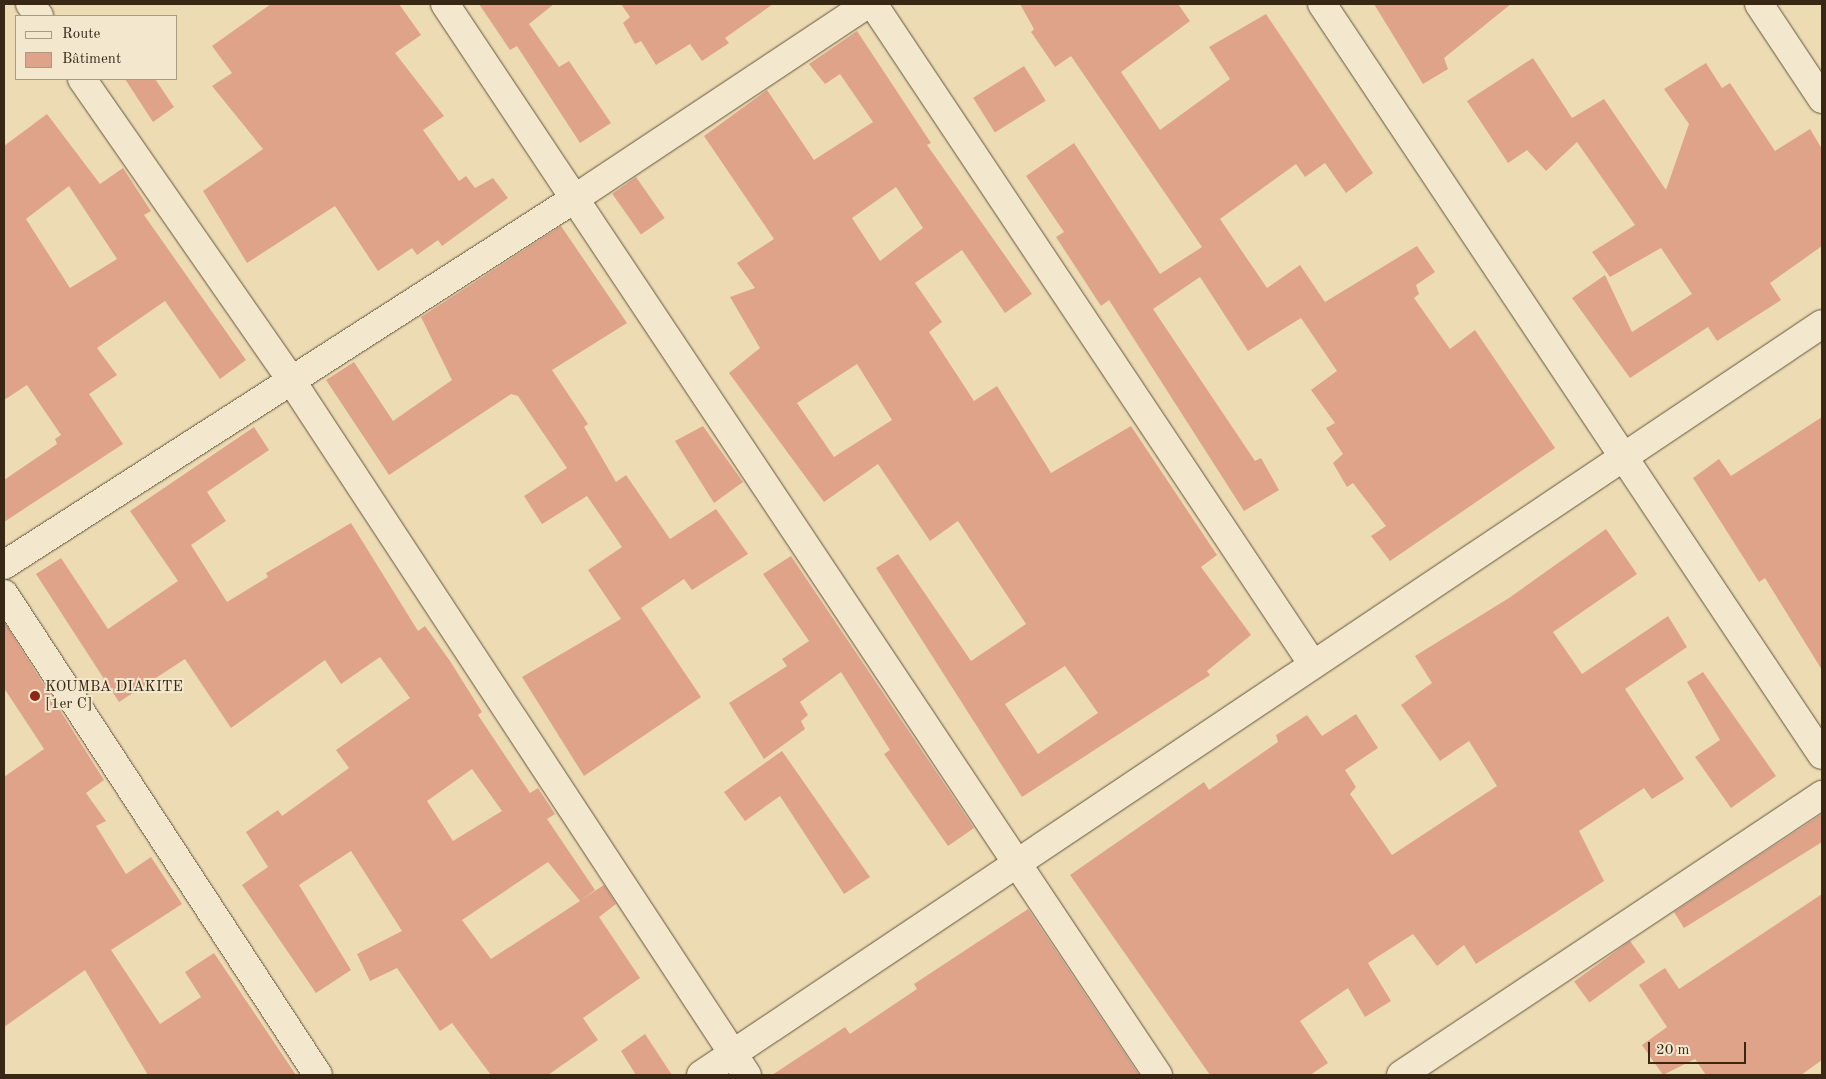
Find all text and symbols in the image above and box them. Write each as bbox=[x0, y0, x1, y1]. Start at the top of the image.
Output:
legend bbox=[15, 15, 178, 80]
text: Route bbox=[62, 27, 100, 42]
text: Bâtiment bbox=[62, 52, 121, 67]
place label: KOUMBA DIAKITE [1er C] bbox=[45, 678, 183, 713]
marker: KOUMBA DIAKITE [1er C] bbox=[29, 690, 41, 702]
scale bar bbox=[1651, 1032, 1748, 1064]
text: 20 m bbox=[1656, 1043, 1690, 1058]

